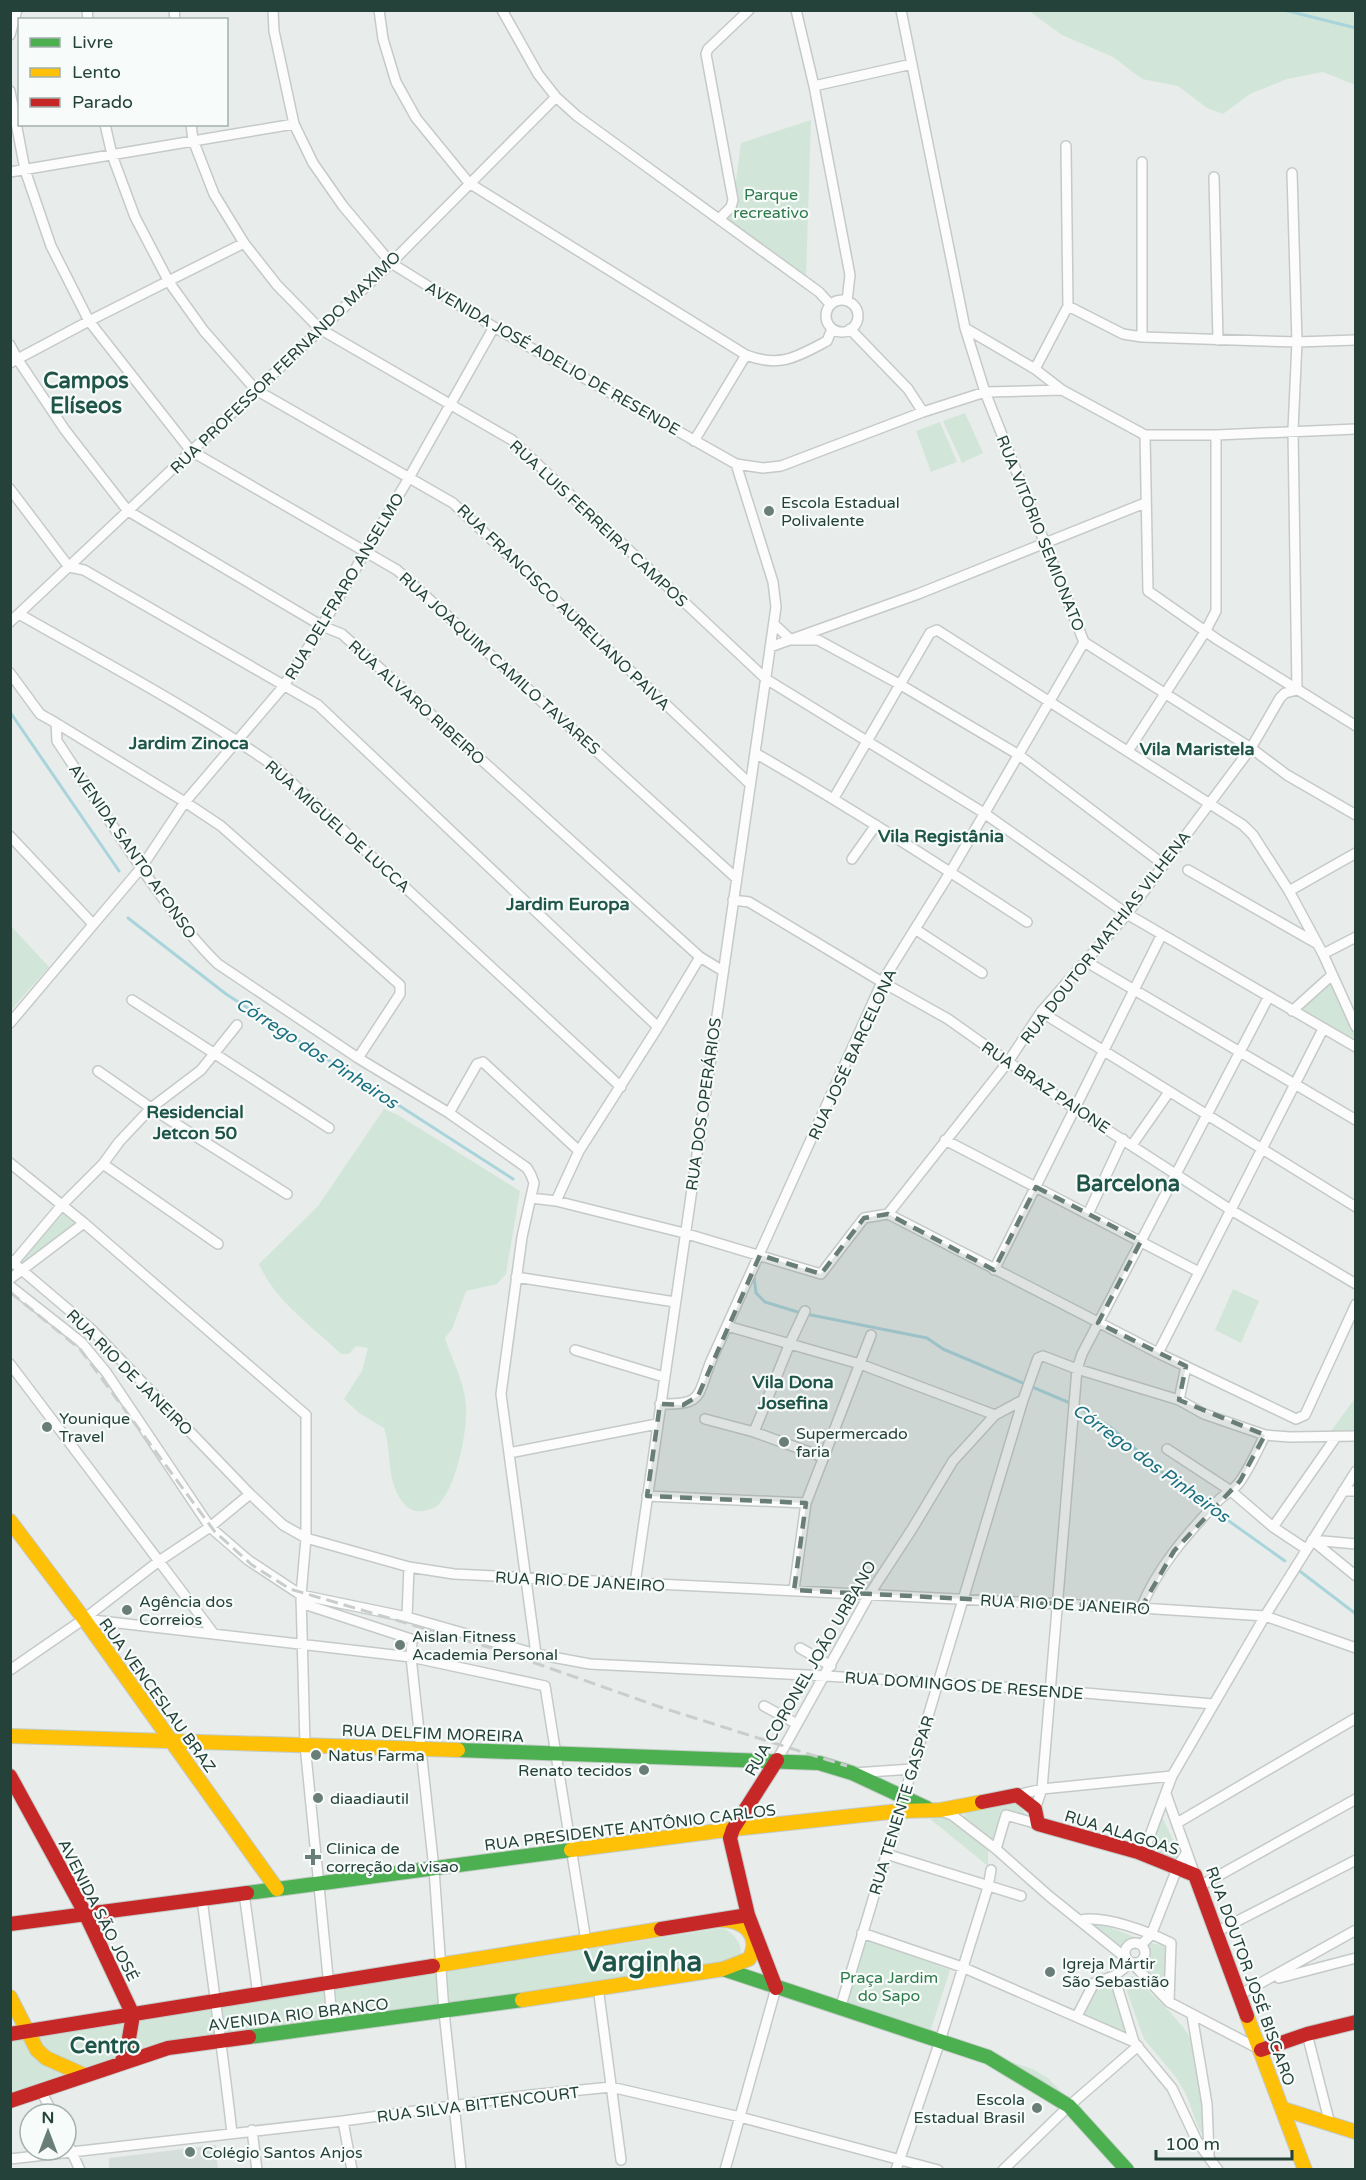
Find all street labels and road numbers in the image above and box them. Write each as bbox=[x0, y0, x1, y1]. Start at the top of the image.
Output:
street label: RUA PROFESSOR FERNANDO MAXIMO bbox=[166, 247, 405, 478]
street label: AVENIDA JOSÉ ADELIO DE RESENDE bbox=[422, 278, 683, 440]
street label: RUA VITÓRIO SEMIONATO bbox=[992, 432, 1089, 634]
street label: RUA LUIS FERREIRA CAMPOS bbox=[505, 436, 692, 612]
street label: RUA DELFRARO ANSELMO bbox=[281, 489, 409, 684]
street label: RUA FRANCISCO AURELIANO PAIVA bbox=[453, 500, 674, 715]
street label: RUA JOAQUIM CAMILO TAVARES bbox=[395, 568, 604, 760]
street label: RUA ALVARO RIBEIRO bbox=[344, 636, 489, 769]
street label: RUA MIGUEL DE LUCCA bbox=[261, 756, 414, 897]
street label: AVENIDA SANTO AFONSO bbox=[64, 760, 200, 943]
street label: RUA DOUTOR MATHIAS VILHENA bbox=[1016, 827, 1195, 1048]
street label: RUA JOSÉ BARCELONA bbox=[804, 966, 901, 1143]
street label: RUA DOS OPERÁRIOS bbox=[682, 1016, 726, 1192]
street label: RUA BRAZ PAIONE bbox=[977, 1037, 1113, 1138]
street label: RUA RIO DE JANEIRO bbox=[62, 1305, 197, 1440]
street label: RUA CORONEL JOÃO URBANO bbox=[741, 1557, 881, 1780]
street label: RUA RIO DE JANEIRO bbox=[494, 1568, 665, 1596]
street label: RUA RIO DE JANEIRO bbox=[979, 1591, 1150, 1619]
street label: RUA VENCESLAU BRAZ bbox=[94, 1614, 220, 1777]
street label: RUA DOMINGOS DE RESENDE bbox=[844, 1668, 1084, 1704]
street label: RUA TENENTE GASPAR bbox=[865, 1713, 939, 1897]
street label: RUA DELFIM MOREIRA bbox=[341, 1721, 525, 1747]
street label: RUA PRESIDENTE ANTÔNIO CARLOS bbox=[483, 1800, 777, 1856]
street label: RUA ALAGOAS bbox=[1062, 1806, 1181, 1860]
street label: AVENIDA SÃO JOSÉ bbox=[54, 1836, 143, 1985]
street label: RUA DOUTOR JOSÉ BISCARO bbox=[1201, 1864, 1299, 2089]
street label: AVENIDA RIO BRANCO bbox=[207, 1994, 390, 2036]
street label: RUA SILVA BITTENCOURT bbox=[376, 2083, 581, 2127]

